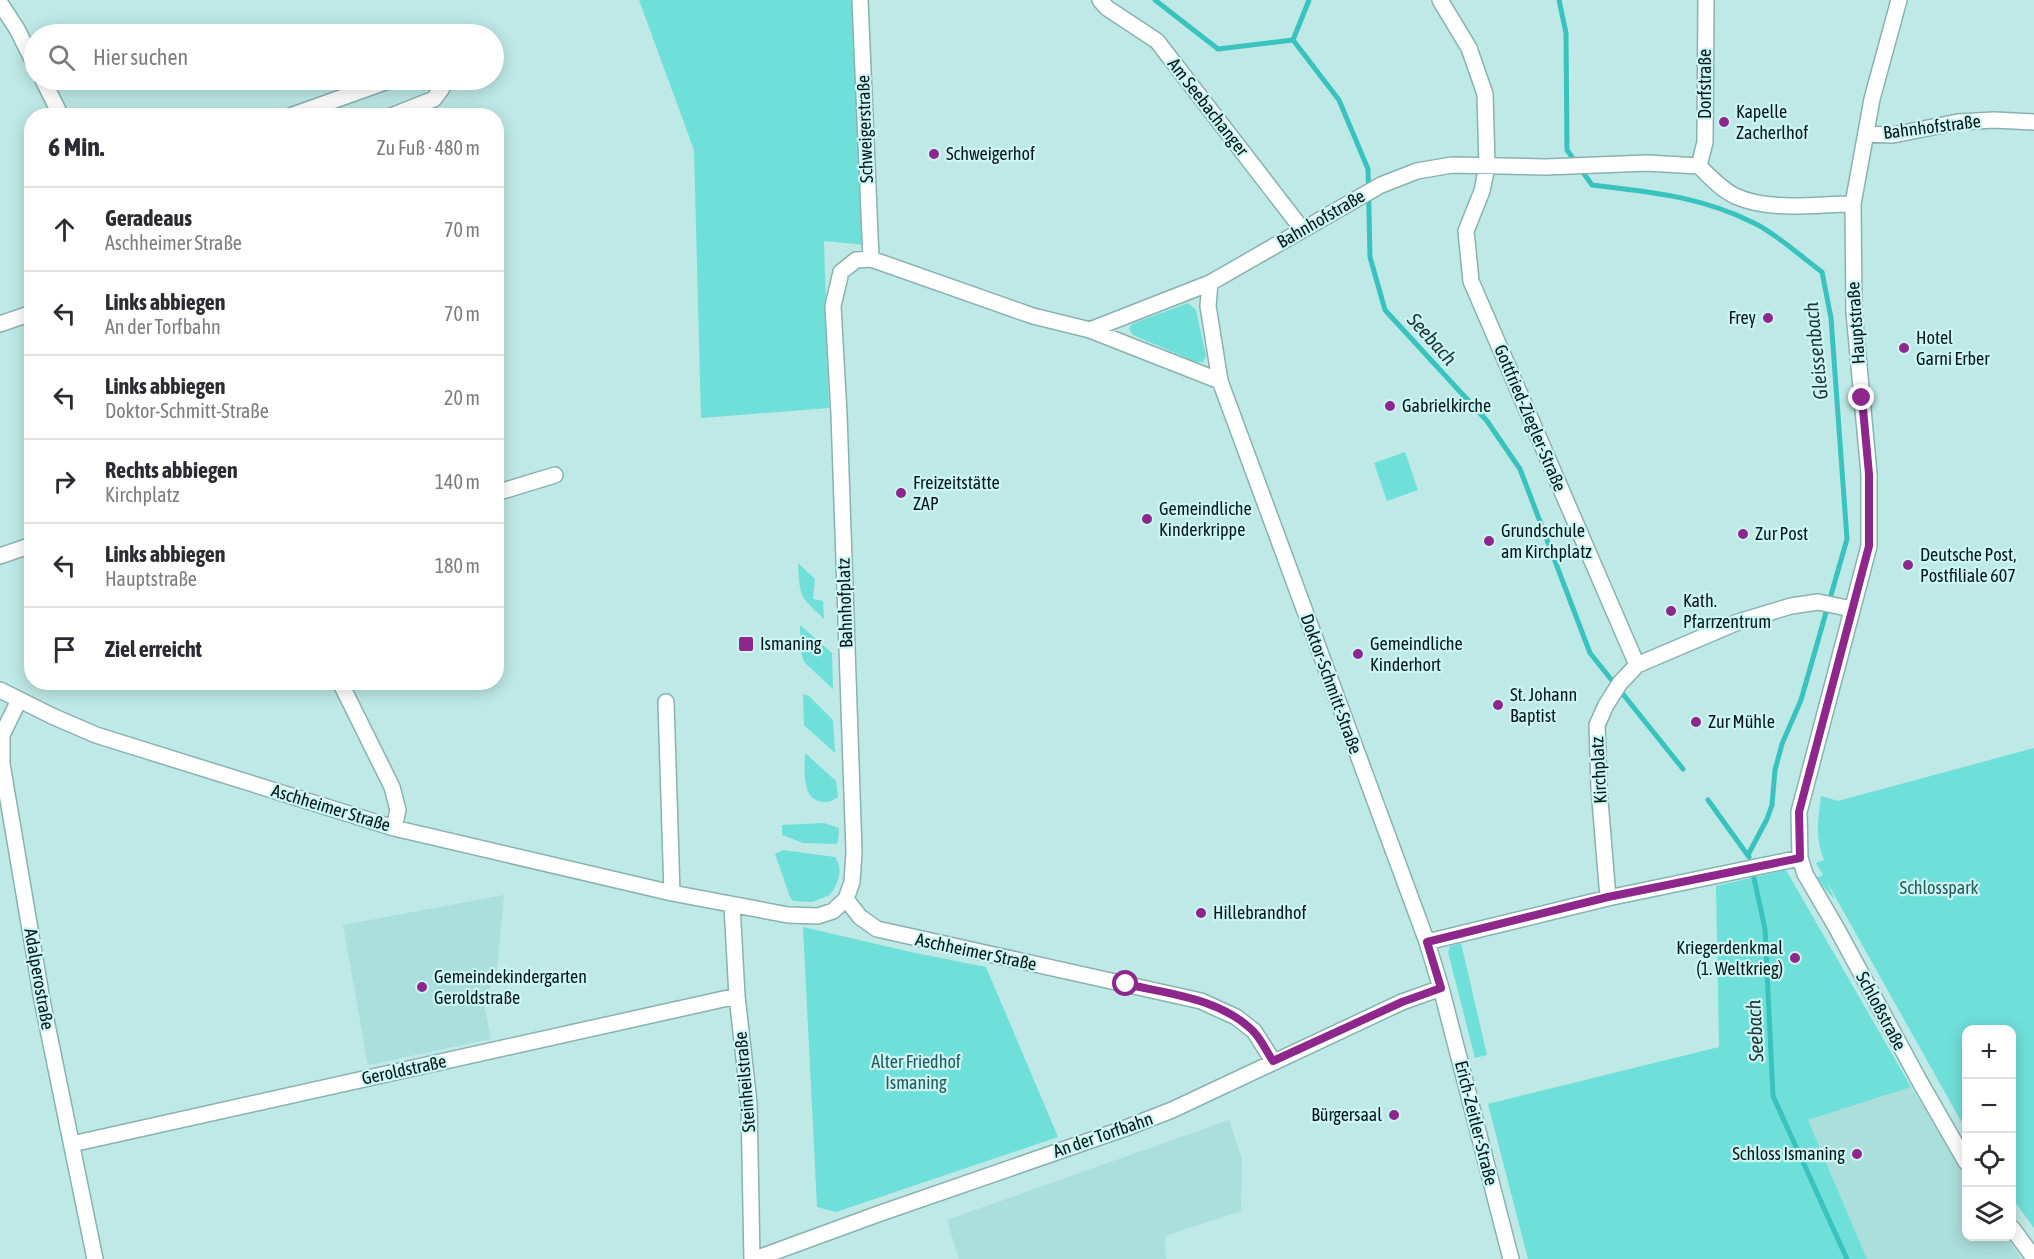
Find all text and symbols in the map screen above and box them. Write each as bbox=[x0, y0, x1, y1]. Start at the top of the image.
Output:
search box bbox=[24, 24, 504, 90]
icon: search bbox=[45, 41, 78, 74]
text: Hier suchen bbox=[93, 44, 188, 70]
street label: Dorfstraße bbox=[1694, 49, 1715, 119]
street label: Am Seebachanger bbox=[1164, 54, 1254, 160]
street label: Schweigerstraße bbox=[852, 75, 877, 183]
place label: Kapelle Zacherlhof bbox=[1736, 101, 1808, 143]
street label: Bahnhofstraße bbox=[1882, 110, 1982, 143]
marker: Kapelle Zacherlhof bbox=[1717, 115, 1731, 129]
text: 6 Min. bbox=[48, 132, 104, 162]
text: Zu Fuß · 480 m bbox=[377, 136, 480, 159]
place label: Schweigerhof bbox=[946, 143, 1035, 164]
marker: Schweigerhof bbox=[927, 147, 941, 161]
street label: Bahnhofstraße bbox=[1273, 185, 1368, 252]
text: Geradeaus bbox=[105, 205, 192, 231]
icon: ahead bbox=[48, 213, 81, 246]
text: 70 m bbox=[444, 218, 480, 241]
text: Aschheimer Straße bbox=[105, 231, 242, 254]
street label: Hauptstraße bbox=[1842, 281, 1869, 365]
text: Links abbiegen bbox=[105, 289, 226, 315]
icon: left bbox=[48, 297, 81, 330]
water label: Gleissenbach bbox=[1799, 301, 1832, 401]
text: 70 m bbox=[444, 302, 480, 325]
water label: Seebach bbox=[1402, 307, 1462, 370]
place label: Frey bbox=[1728, 307, 1756, 328]
marker: Frey bbox=[1761, 311, 1775, 325]
text: An der Torfbahn bbox=[105, 315, 221, 338]
place label: Hotel Garni Erber bbox=[1916, 327, 1990, 369]
street label: Gottfried-Ziegler-Straße bbox=[1490, 341, 1571, 494]
marker: Hotel Garni Erber bbox=[1897, 341, 1911, 355]
text: Links abbiegen bbox=[105, 373, 226, 399]
icon: left bbox=[48, 381, 81, 414]
route end bbox=[1848, 384, 1874, 410]
text: 20 m bbox=[444, 386, 480, 409]
place label: Gabrielkirche bbox=[1402, 395, 1491, 416]
text: Doktor-Schmitt-Straße bbox=[105, 399, 269, 422]
marker: Gabrielkirche bbox=[1383, 399, 1397, 413]
text: Rechts abbiegen bbox=[105, 457, 238, 483]
icon: right bbox=[48, 465, 81, 498]
text: 140 m bbox=[435, 470, 480, 493]
place label: Freizeitstätte ZAP bbox=[913, 472, 1000, 514]
text: Kirchplatz bbox=[105, 483, 179, 506]
marker: Freizeitstätte ZAP bbox=[894, 486, 908, 500]
place label: Gemeindliche Kinderkrippe bbox=[1159, 498, 1252, 540]
marker: Gemeindliche Kinderkrippe bbox=[1140, 512, 1154, 526]
place label: Grundschule am Kirchplatz bbox=[1501, 520, 1592, 562]
place label: Zur Post bbox=[1755, 523, 1808, 544]
marker: Zur Post bbox=[1736, 527, 1750, 541]
marker: Grundschule am Kirchplatz bbox=[1482, 534, 1496, 548]
text: Links abbiegen bbox=[105, 541, 226, 567]
place label: Deutsche Post, Postfiliale 607 bbox=[1920, 544, 2016, 586]
icon: left bbox=[48, 549, 81, 582]
text: 180 m bbox=[435, 554, 480, 577]
street label: Bahnhofplatz bbox=[832, 557, 857, 648]
marker: Deutsche Post, Postfiliale 607 bbox=[1901, 558, 1915, 572]
text: Hauptstraße bbox=[105, 567, 197, 590]
place label: Kath. Pfarrzentrum bbox=[1683, 590, 1771, 632]
marker: Kath. Pfarrzentrum bbox=[1664, 604, 1678, 618]
street label: Doktor-Schmitt-Straße bbox=[1296, 611, 1367, 757]
icon: arrive bbox=[48, 633, 81, 666]
place label: Ismaning bbox=[760, 633, 822, 654]
place label: Gemeindliche Kinderhort bbox=[1370, 633, 1463, 675]
marker: Ismaning bbox=[737, 635, 755, 653]
text: Ziel erreicht bbox=[105, 636, 202, 662]
marker: Gemeindliche Kinderhort bbox=[1351, 647, 1365, 661]
place label: St. Johann Baptist bbox=[1510, 684, 1577, 726]
marker: St. Johann Baptist bbox=[1491, 698, 1505, 712]
place label: Zur Mühle bbox=[1708, 711, 1775, 732]
marker: Zur Mühle bbox=[1689, 715, 1703, 729]
street label: Kirchplatz bbox=[1586, 736, 1611, 804]
street label: Aschheimer Straße bbox=[269, 779, 393, 836]
park label: Schlosspark bbox=[1900, 877, 1978, 898]
place label: Hillebrandhof bbox=[1213, 902, 1306, 923]
marker: Hillebrandhof bbox=[1194, 906, 1208, 920]
street label: Adalperostraße bbox=[20, 927, 59, 1031]
street label: Aschheimer Straße bbox=[914, 928, 1039, 975]
place label: Kriegerdenkmal (1. Weltkrieg) bbox=[1676, 937, 1783, 979]
marker: Kriegerdenkmal (1. Weltkrieg) bbox=[1788, 951, 1802, 965]
place label: Gemeindekindergarten Geroldstraße bbox=[434, 966, 587, 1008]
street label: Schloßstraße bbox=[1852, 968, 1911, 1054]
route start bbox=[1112, 970, 1138, 996]
marker: Gemeindekindergarten Geroldstraße bbox=[415, 980, 429, 994]
water label: Seebach bbox=[1741, 999, 1768, 1064]
map controls bbox=[1962, 1025, 2016, 1241]
button: + bbox=[1962, 1025, 2016, 1079]
street label: Steinheilstraße bbox=[730, 1031, 759, 1133]
street label: Geroldstraße bbox=[360, 1050, 448, 1089]
park label: Alter Friedhof Ismaning bbox=[871, 1051, 961, 1093]
street label: Erich-Zeitler-Straße bbox=[1451, 1058, 1502, 1187]
button: − bbox=[1962, 1079, 2016, 1133]
place label: Bürgersaal bbox=[1311, 1104, 1382, 1125]
street label: An der Torfbahn bbox=[1050, 1108, 1156, 1161]
marker: Bürgersaal bbox=[1387, 1108, 1401, 1122]
button: locate bbox=[1962, 1133, 2016, 1187]
place label: Schloss Ismaning bbox=[1732, 1143, 1845, 1164]
marker: Schloss Ismaning bbox=[1850, 1147, 1864, 1161]
button: layers bbox=[1962, 1187, 2016, 1241]

